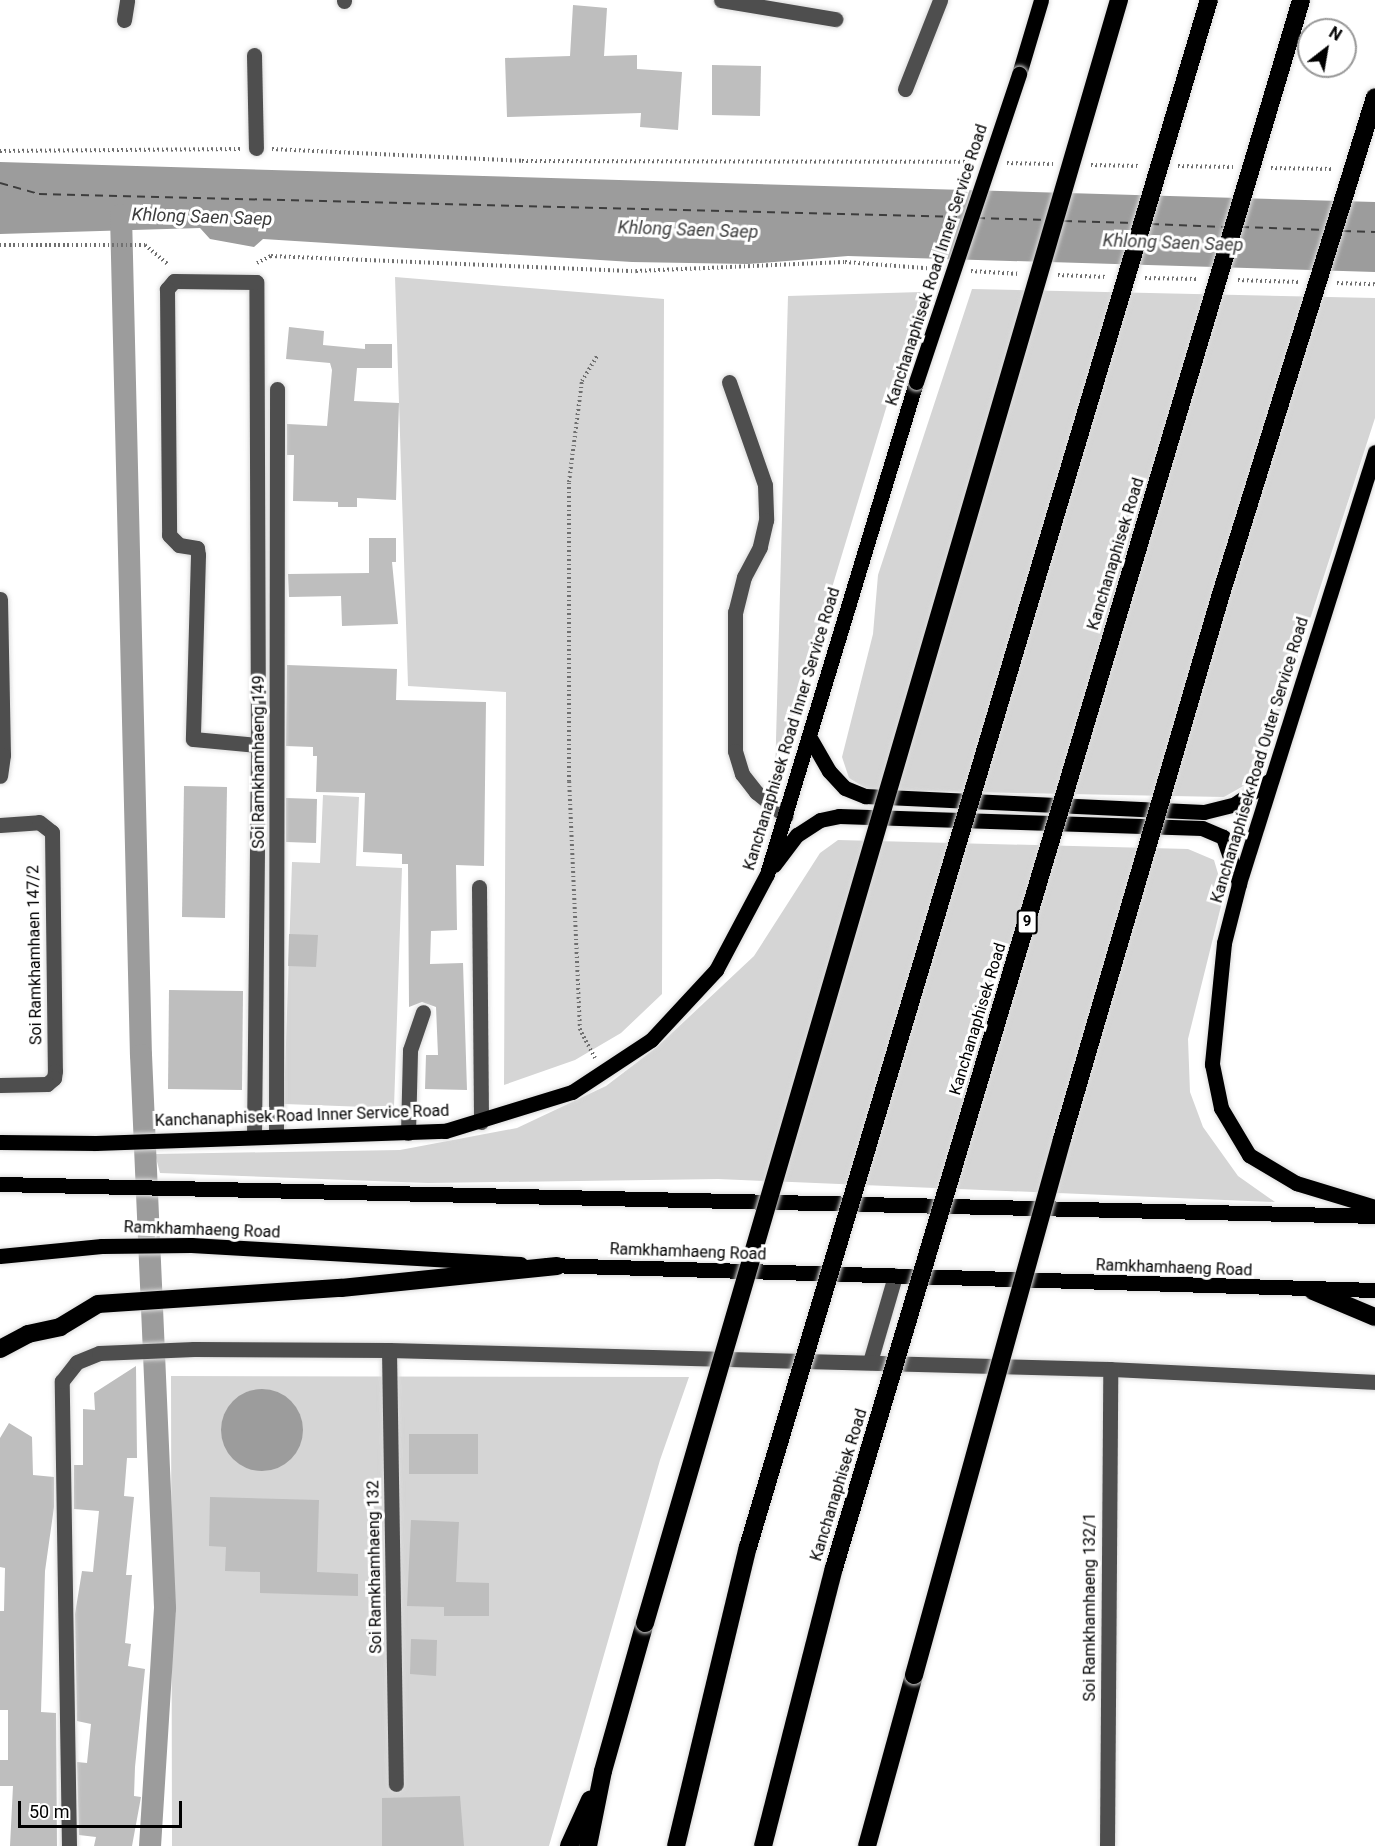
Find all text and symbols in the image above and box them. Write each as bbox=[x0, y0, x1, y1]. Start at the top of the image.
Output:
north arrow bbox=[1297, 18, 1357, 78]
text: N bbox=[1326, 23, 1345, 45]
street label: Kanchanaphisek Road Inner Service Road bbox=[882, 122, 992, 408]
water label: Khlong Saen Saep bbox=[131, 204, 273, 230]
water label: Khlong Saen Saep bbox=[617, 217, 759, 243]
water label: Khlong Saen Saep bbox=[1102, 230, 1244, 256]
street label: Kanchanaphisek Road bbox=[1084, 476, 1148, 632]
street label: Kanchanaphisek Road Inner Service Road bbox=[740, 585, 844, 873]
street label: Kanchanaphisek Road Outer Service Road bbox=[1207, 615, 1313, 905]
street label: Soi Ramkhamhaeng 149 bbox=[249, 675, 269, 849]
street label: Soi Ramkhamhaen 147/2 bbox=[24, 865, 46, 1045]
road number: 9 bbox=[1016, 910, 1038, 934]
street label: Kanchanaphisek Road bbox=[946, 941, 1010, 1097]
street label: Kanchanaphisek Road Inner Service Road bbox=[154, 1101, 450, 1131]
street label: Ramkhamhaeng Road bbox=[123, 1218, 281, 1242]
street label: Ramkhamhaeng Road bbox=[609, 1240, 767, 1264]
street label: Ramkhamhaeng Road bbox=[1095, 1256, 1253, 1280]
street label: Kanchanaphisek Road bbox=[807, 1407, 871, 1563]
street label: Soi Ramkhamhaeng 132 bbox=[364, 1480, 386, 1654]
street label: Soi Ramkhamhaeng 132/1 bbox=[1080, 1512, 1100, 1702]
scale bar bbox=[21, 1789, 184, 1827]
text: 50 m bbox=[29, 1801, 69, 1822]

